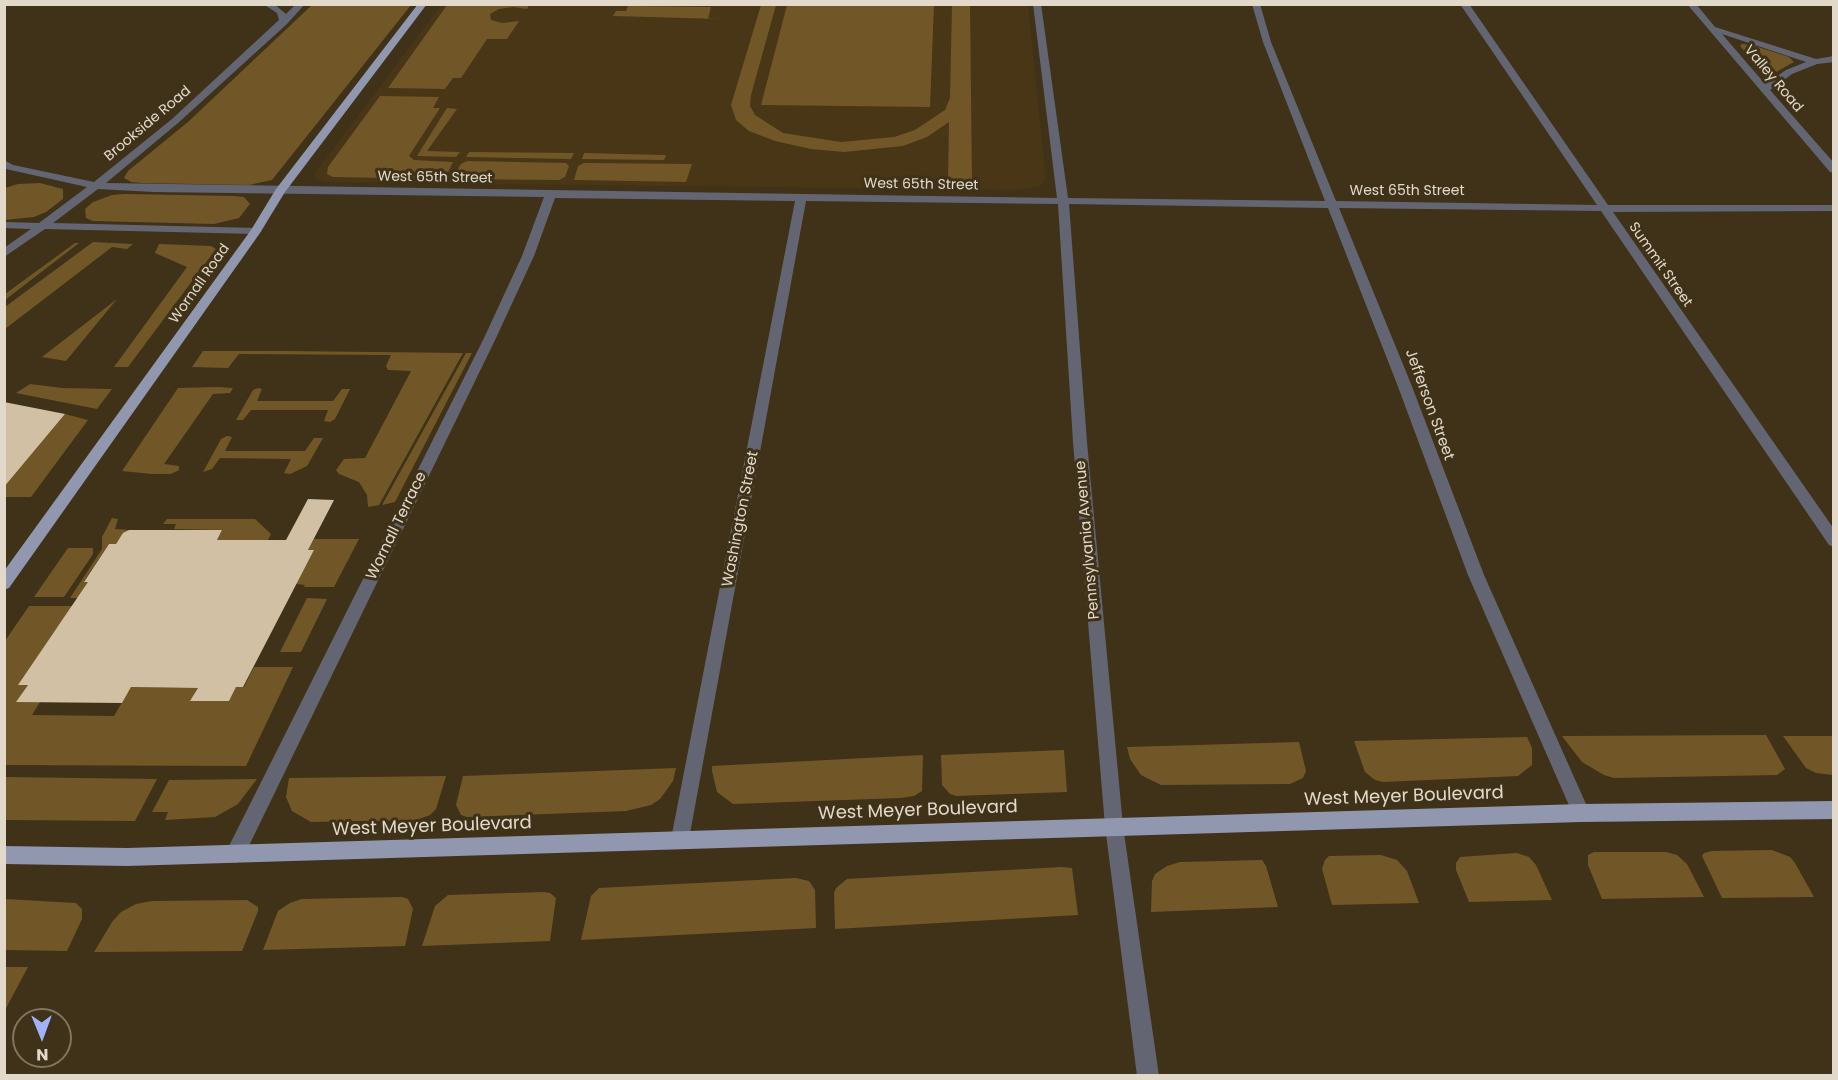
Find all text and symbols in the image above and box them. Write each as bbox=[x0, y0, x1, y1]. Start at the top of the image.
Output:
street label: Valley Road bbox=[1740, 42, 1806, 116]
street label: Brookside Road bbox=[101, 83, 195, 165]
street label: West 65th Street bbox=[377, 169, 493, 187]
street label: West 65th Street bbox=[863, 176, 979, 194]
street label: West 65th Street bbox=[1350, 183, 1464, 199]
street label: Summit Street bbox=[1625, 220, 1695, 310]
street label: Wornall Road bbox=[166, 241, 234, 327]
street label: Jefferson Street bbox=[1401, 347, 1457, 463]
street label: Washington Street bbox=[719, 449, 763, 589]
street label: Pennsylvania Avenue bbox=[1072, 460, 1104, 620]
street label: Wornall Terrace bbox=[363, 469, 431, 583]
street label: West Meyer Boulevard bbox=[1304, 783, 1504, 811]
street label: West Meyer Boulevard bbox=[818, 797, 1018, 825]
street label: West Meyer Boulevard bbox=[332, 813, 532, 841]
north arrow bbox=[12, 1008, 72, 1068]
text: N bbox=[36, 1043, 49, 1066]

